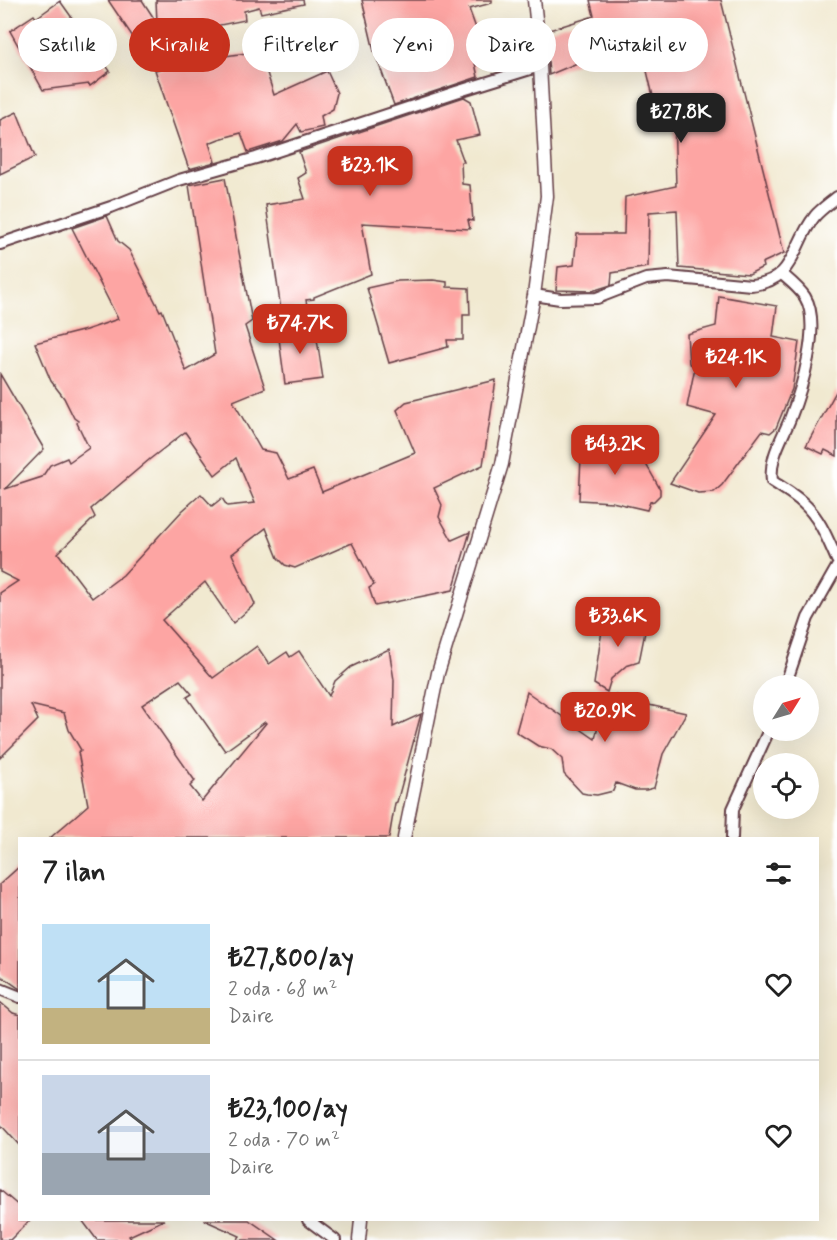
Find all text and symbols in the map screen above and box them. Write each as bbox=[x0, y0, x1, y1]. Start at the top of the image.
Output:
chip: Satılık bbox=[18, 18, 117, 72]
chip: Kiralık bbox=[129, 18, 230, 72]
chip: Filtreler bbox=[242, 18, 359, 72]
chip: Yeni bbox=[371, 18, 454, 72]
chip: Daire bbox=[466, 18, 556, 72]
chip: Müstakil ev bbox=[568, 18, 708, 72]
pin: ₺27.8K bbox=[632, 93, 730, 144]
text: ₺27.8K bbox=[651, 99, 711, 126]
pin: ₺23.1K bbox=[321, 146, 419, 197]
text: ₺23.1K bbox=[342, 152, 398, 179]
pin: ₺74.7K bbox=[251, 304, 349, 355]
text: ₺74.7K bbox=[267, 310, 333, 337]
pin: ₺24.1K bbox=[687, 338, 785, 389]
text: ₺24.1K bbox=[706, 344, 766, 371]
pin: ₺43.2K bbox=[566, 425, 664, 476]
text: ₺43.2K bbox=[585, 431, 645, 458]
pin: ₺33.6K bbox=[569, 597, 667, 648]
text: ₺33.6K bbox=[589, 603, 647, 630]
north arrow bbox=[753, 675, 819, 741]
map controls bbox=[753, 675, 819, 819]
pin: ₺20.9K bbox=[556, 692, 654, 743]
text: ₺20.9K bbox=[575, 698, 635, 725]
button: locate bbox=[753, 753, 819, 819]
text: 7 ilan bbox=[42, 856, 106, 890]
icon: filters bbox=[762, 857, 795, 890]
text: ₺27,800/ay bbox=[228, 942, 354, 976]
icon: home bbox=[90, 948, 162, 1020]
icon: heart bbox=[762, 968, 795, 1001]
text: 2 oda · 68 m² bbox=[228, 976, 337, 1003]
text: Daire bbox=[228, 1003, 274, 1030]
text: ₺23,100/ay bbox=[228, 1093, 348, 1127]
icon: home bbox=[90, 1099, 162, 1171]
icon: heart bbox=[762, 1119, 795, 1152]
text: 2 oda · 70 m² bbox=[228, 1127, 340, 1154]
text: Daire bbox=[228, 1154, 274, 1181]

